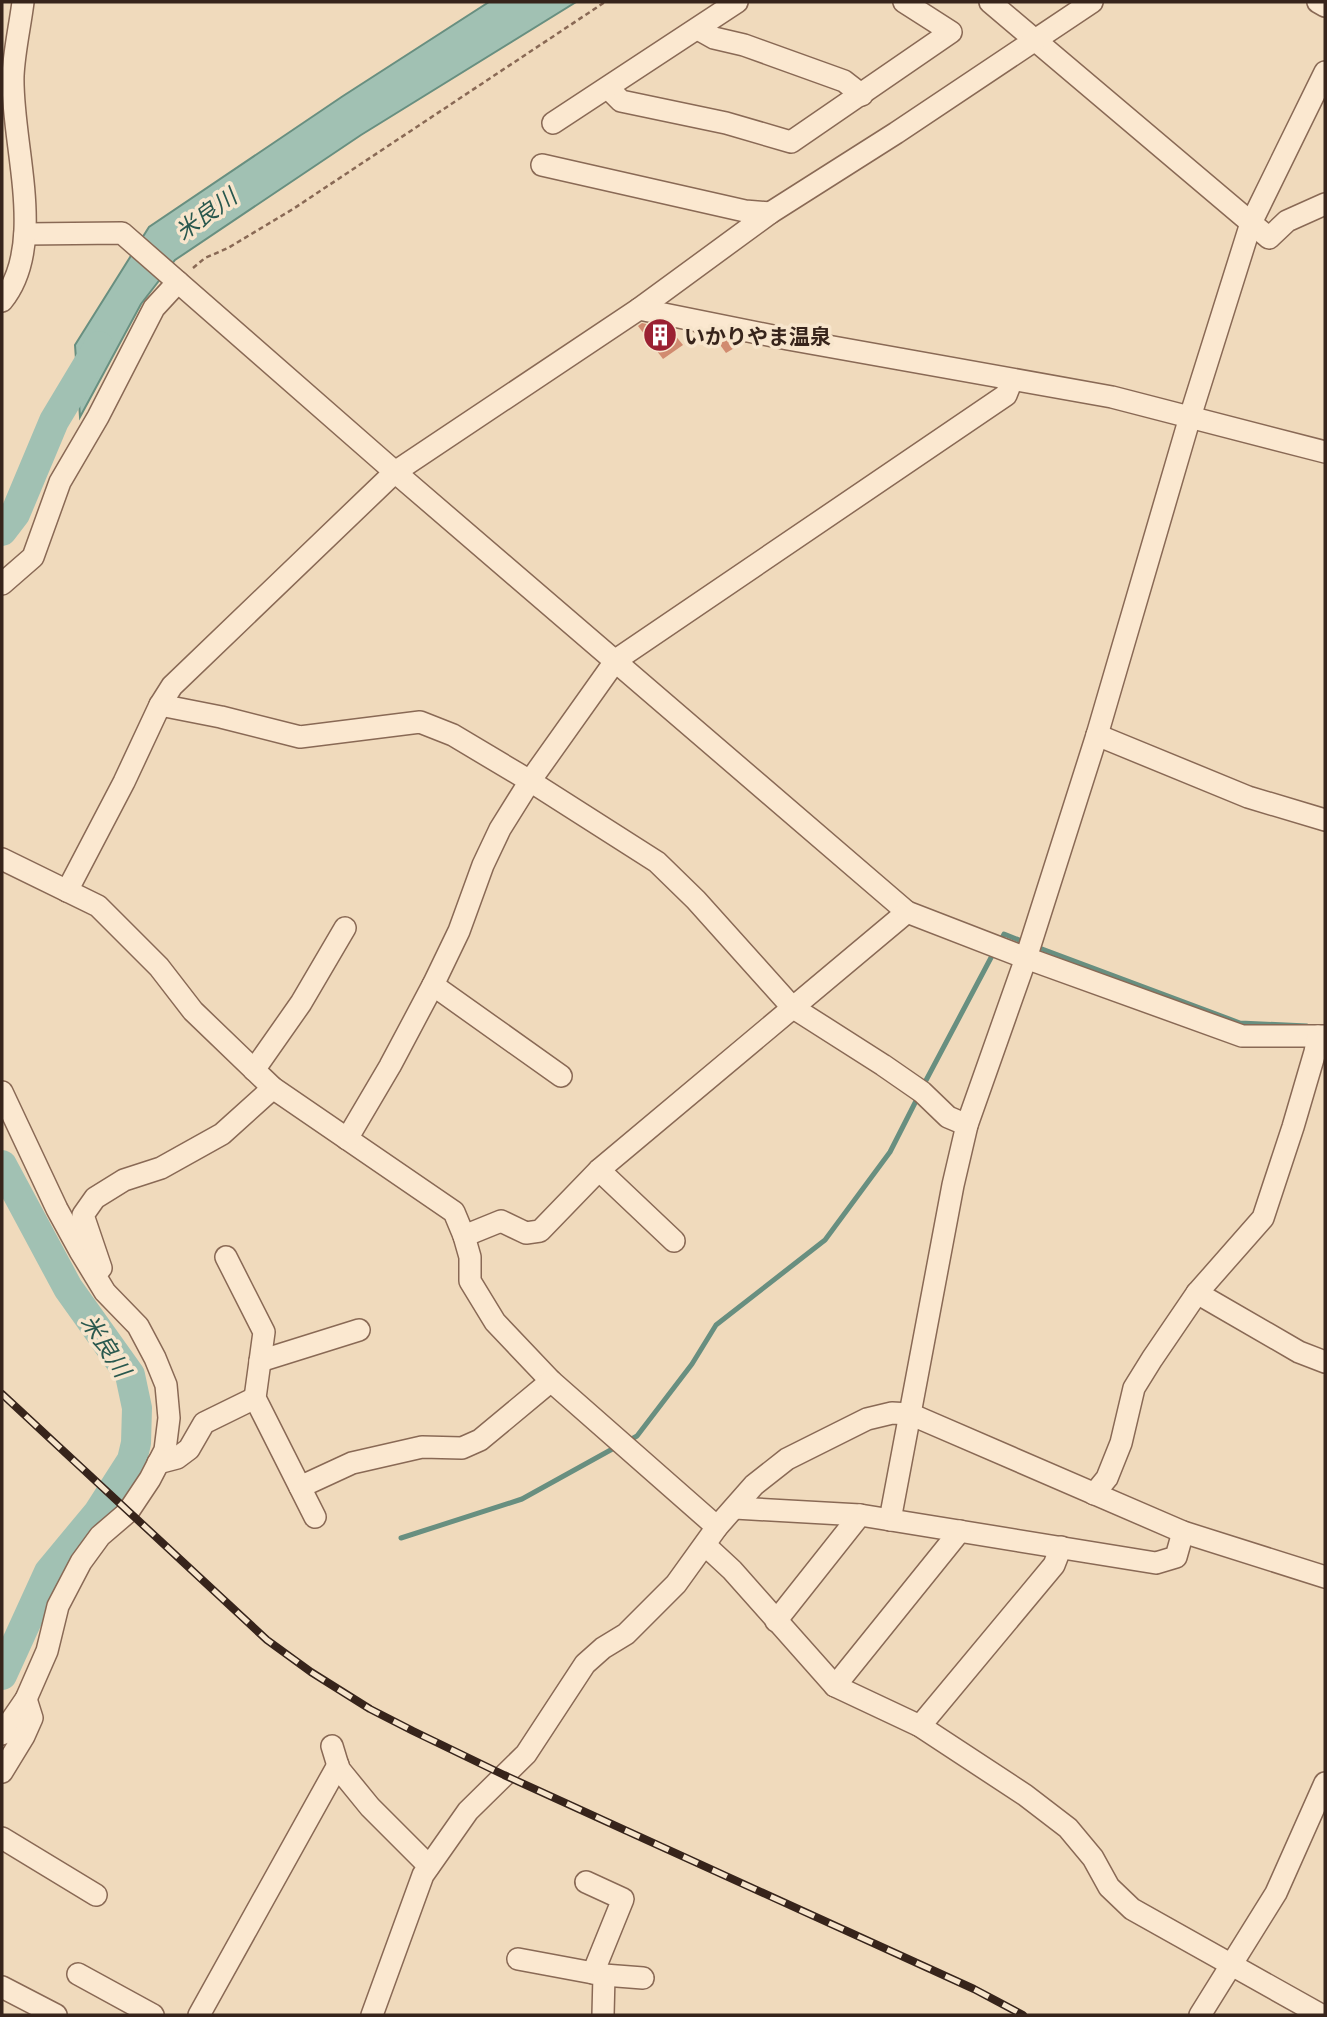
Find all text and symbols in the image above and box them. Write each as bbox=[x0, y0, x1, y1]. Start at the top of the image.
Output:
water label: 米良川 bbox=[168, 178, 244, 246]
building icon: いかりやま温泉 bbox=[641, 316, 679, 354]
place label: いかりやま温泉 bbox=[684, 321, 831, 349]
water label: 米良川 bbox=[75, 1308, 140, 1385]

